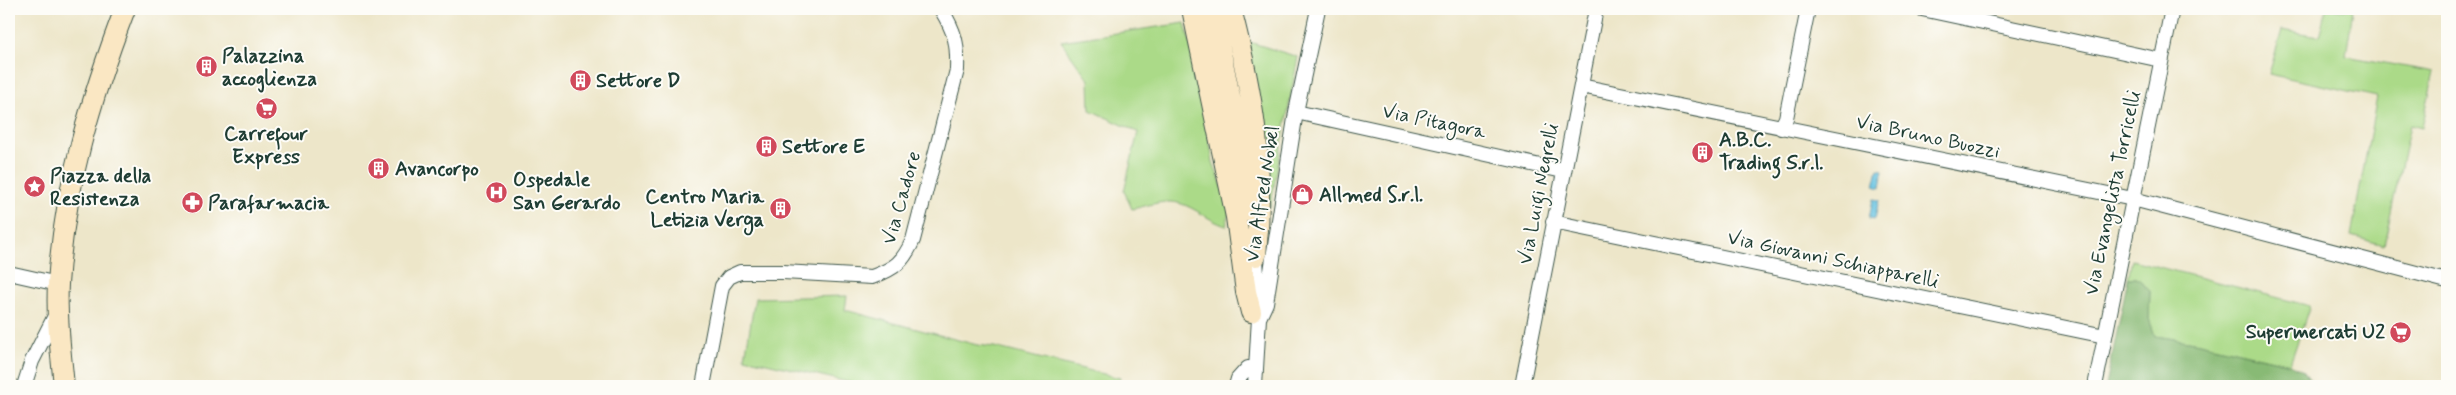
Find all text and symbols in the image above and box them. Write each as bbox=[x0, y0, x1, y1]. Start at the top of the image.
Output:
place label: Palazzina accoglienza bbox=[222, 43, 317, 93]
building icon: Palazzina accoglienza bbox=[194, 55, 218, 79]
place label: Settore D bbox=[596, 68, 680, 95]
building icon: Settore D bbox=[568, 69, 592, 93]
street label: Via Evangelista Torricelli bbox=[2078, 88, 2149, 298]
supermarket icon: Carrefour Express bbox=[254, 96, 278, 120]
street label: Via Pitagora bbox=[1380, 98, 1489, 147]
street label: Via Bruno Buozzi bbox=[1854, 109, 2002, 165]
place label: Carrefour Express bbox=[224, 121, 308, 171]
street label: Via Luigi Negrelli bbox=[1512, 121, 1568, 267]
street label: Via Alfred Nobel bbox=[1239, 124, 1287, 264]
place label: A.B.C. Trading S.r.l. bbox=[1719, 127, 1824, 179]
place label: Settore E bbox=[782, 134, 865, 161]
building icon: Settore E bbox=[754, 135, 778, 159]
building icon: A.B.C. Trading S.r.l. bbox=[1691, 140, 1715, 164]
street label: Via Cadore bbox=[876, 148, 928, 248]
place label: Avancorpo bbox=[395, 156, 479, 183]
building icon: Avancorpo bbox=[367, 157, 391, 181]
place label: Piazza della Resistenza bbox=[50, 163, 152, 213]
place label: Ospedale San Gerardo bbox=[513, 167, 621, 217]
place icon: Piazza della Resistenza bbox=[22, 175, 46, 199]
hospital icon: Ospedale San Gerardo bbox=[485, 180, 509, 204]
place label: Allmed S.r.l. bbox=[1319, 182, 1423, 209]
shop icon: Allmed S.r.l. bbox=[1291, 183, 1315, 207]
place label: Centro Maria Letizia Verga bbox=[645, 184, 765, 236]
place label: Parafarmacia bbox=[208, 190, 330, 217]
pharmacy icon: Parafarmacia bbox=[180, 191, 204, 215]
building icon: Centro Maria Letizia Verga bbox=[768, 196, 792, 220]
street label: Via Giovanni Schiapparelli bbox=[1725, 224, 1941, 296]
place label: Supermercati U2 bbox=[2246, 319, 2385, 346]
supermarket icon: Supermercati U2 bbox=[2389, 320, 2413, 344]

